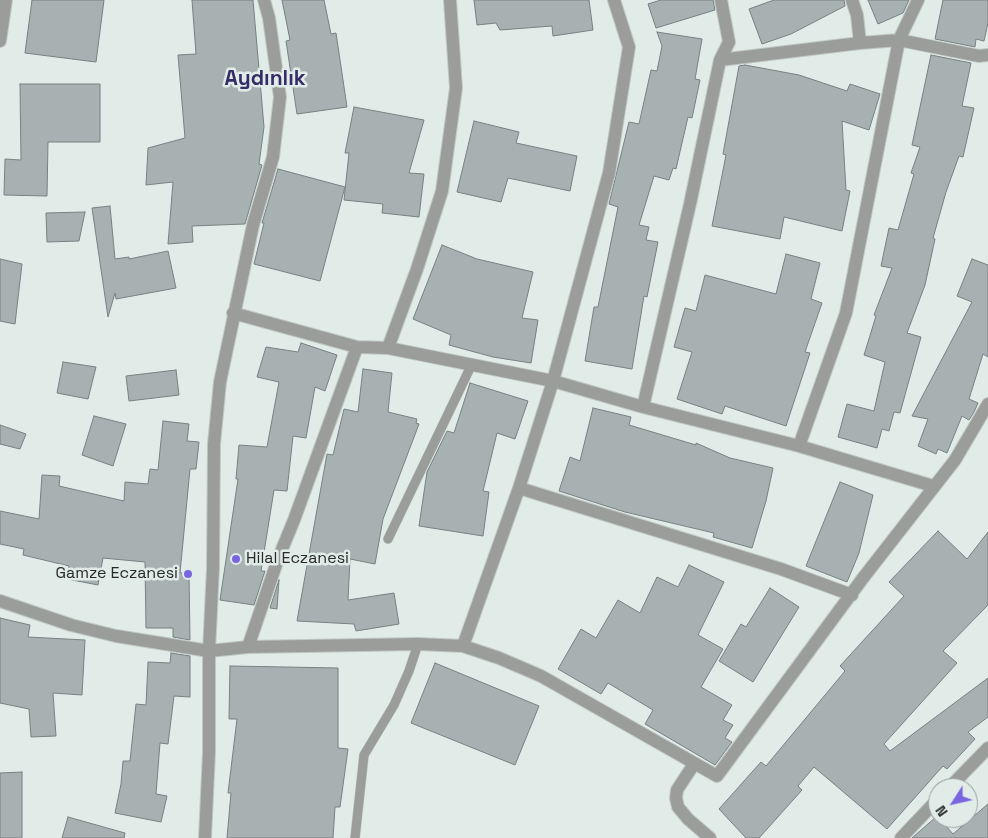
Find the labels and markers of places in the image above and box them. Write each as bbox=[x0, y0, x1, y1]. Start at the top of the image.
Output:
place label: Hilal Eczanesi bbox=[246, 549, 349, 569]
marker: Hilal Eczanesi bbox=[230, 553, 242, 565]
place label: Gamze Eczanesi bbox=[55, 564, 178, 584]
marker: Gamze Eczanesi bbox=[182, 568, 194, 580]

